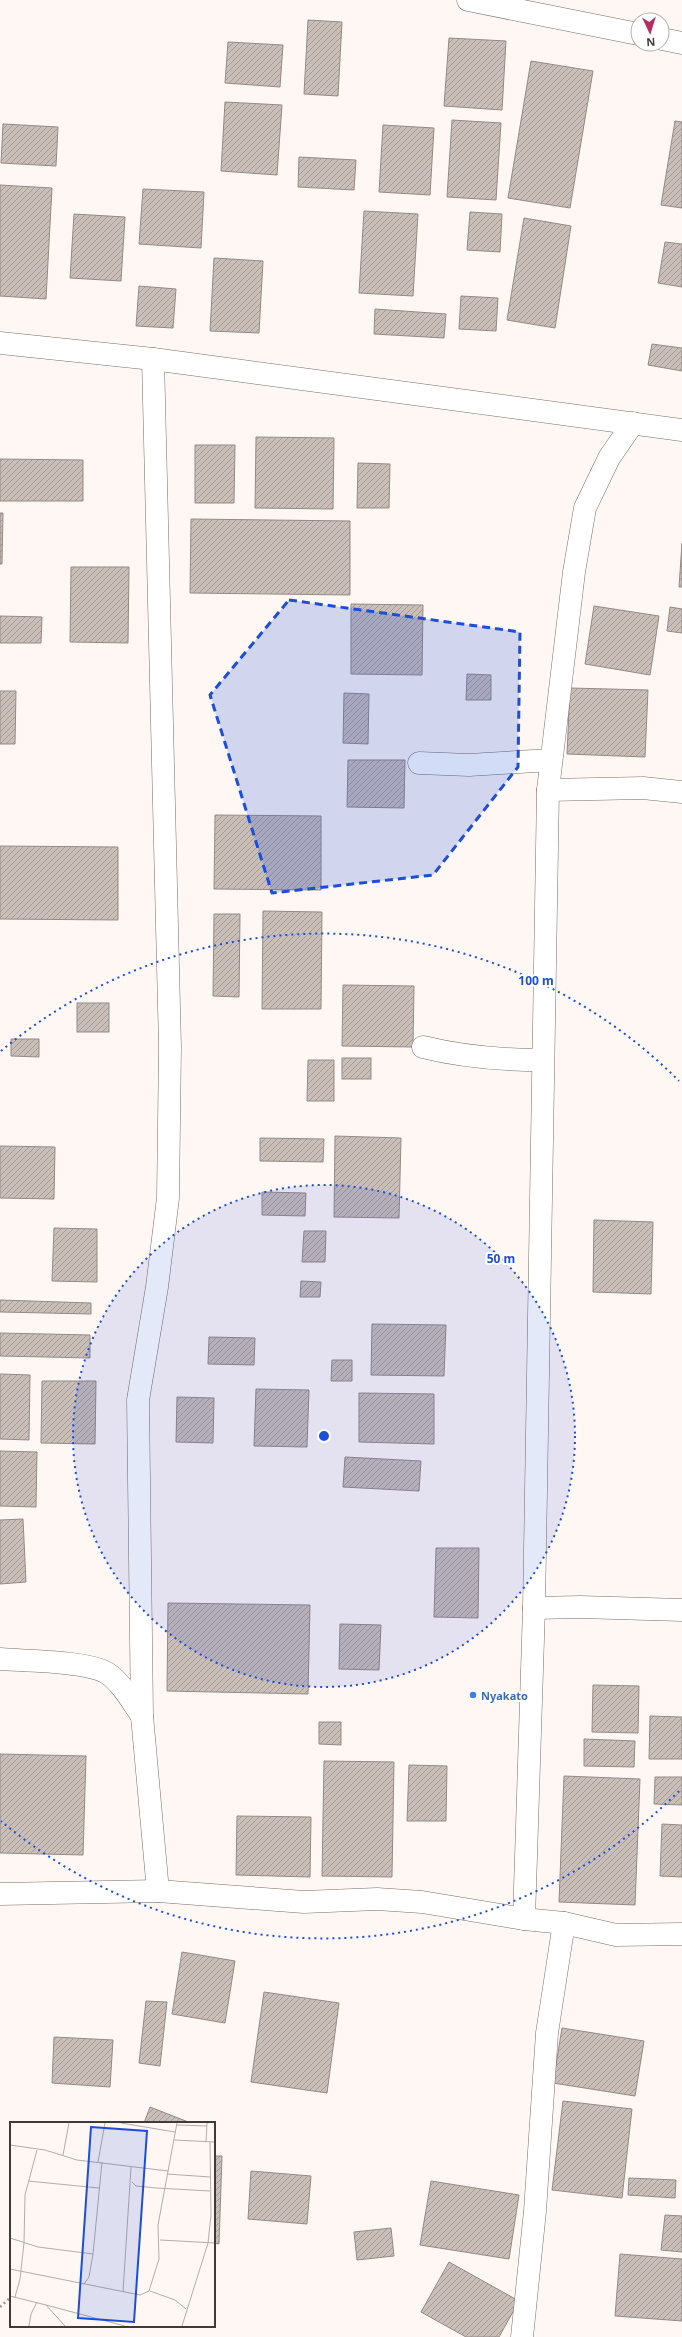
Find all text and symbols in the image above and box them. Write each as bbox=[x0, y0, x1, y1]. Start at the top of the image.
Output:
north arrow bbox=[630, 12, 670, 52]
text: N bbox=[646, 35, 656, 50]
text: 100 m bbox=[518, 972, 554, 989]
text: 50 m bbox=[487, 1250, 515, 1267]
centre of rings bbox=[317, 1429, 331, 1443]
place label: Nyakato bbox=[481, 1688, 528, 1703]
marker: Nyakato bbox=[468, 1690, 478, 1700]
inset map bbox=[10, 2122, 215, 2327]

